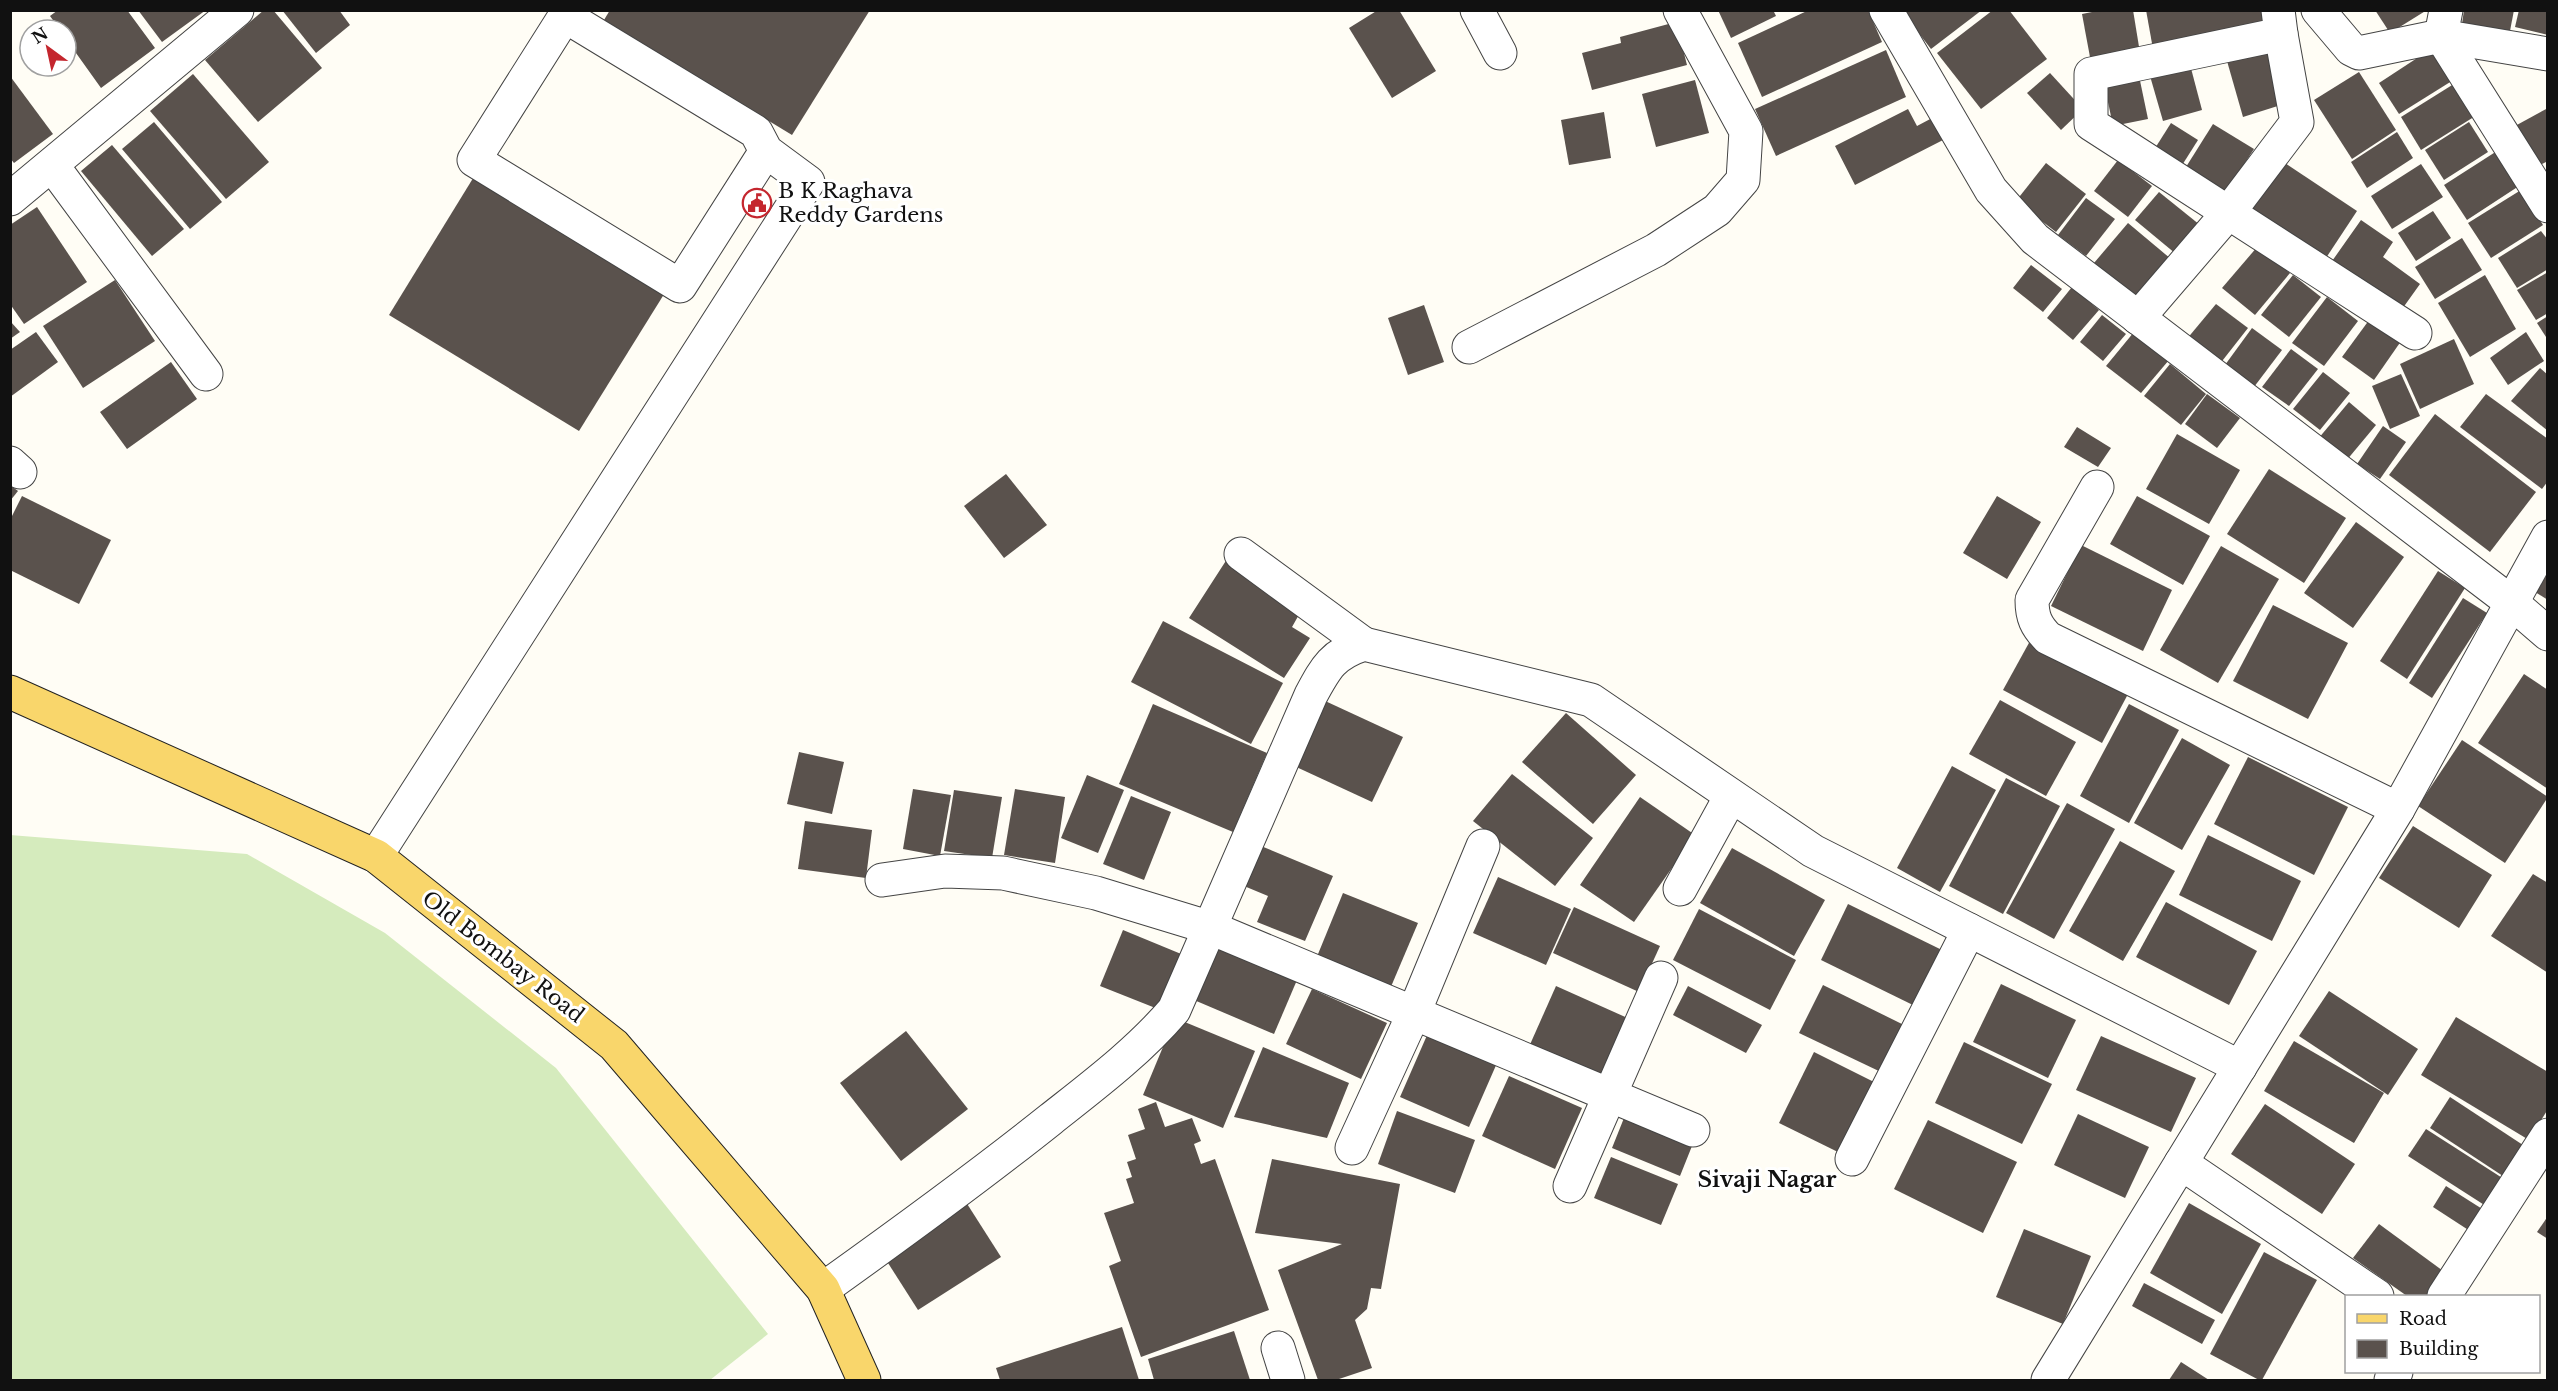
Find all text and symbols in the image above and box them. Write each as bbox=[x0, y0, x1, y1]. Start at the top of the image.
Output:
north arrow bbox=[18, 18, 78, 78]
text: N bbox=[28, 23, 52, 48]
place label: B K Raghava Reddy Gardens bbox=[778, 178, 943, 228]
public building icon: B K Raghava Reddy Gardens bbox=[741, 187, 773, 219]
street label: Old Bombay Road bbox=[417, 886, 589, 1028]
district label: Sivaji Nagar bbox=[1697, 1166, 1837, 1193]
legend bbox=[2345, 1295, 2540, 1373]
text: Road bbox=[2399, 1308, 2447, 1330]
text: Building bbox=[2399, 1338, 2478, 1360]

